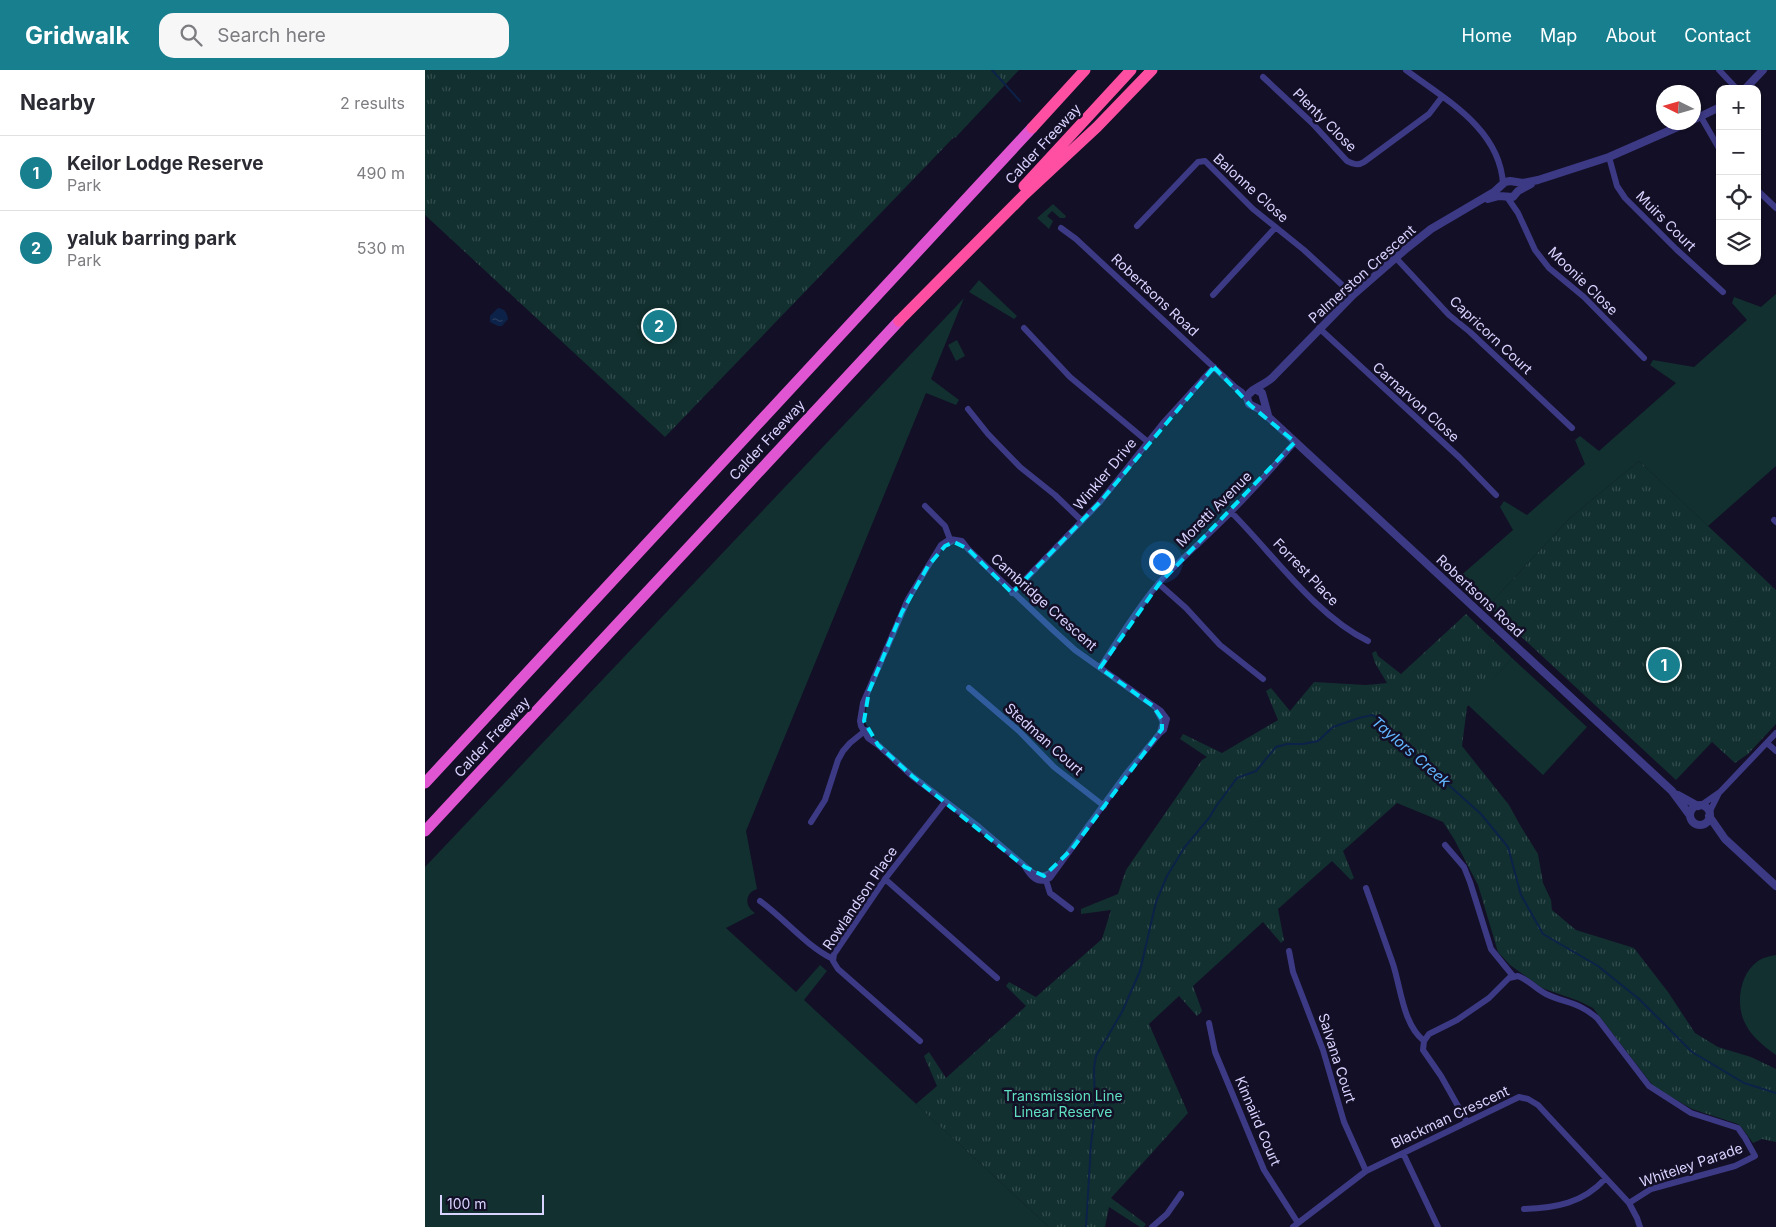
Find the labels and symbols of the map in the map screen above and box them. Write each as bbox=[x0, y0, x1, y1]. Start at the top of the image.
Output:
street label: Plenty Close bbox=[1290, 84, 1361, 155]
north arrow bbox=[1656, 85, 1701, 130]
street label: Calder Freeway bbox=[1001, 100, 1084, 187]
street label: Balonne Close bbox=[1210, 150, 1292, 226]
street label: Muirs Court bbox=[1633, 187, 1700, 254]
street label: Palmerston Crescent bbox=[1305, 221, 1419, 326]
street label: Moonie Close bbox=[1545, 243, 1622, 318]
street label: Robertsons Road bbox=[1108, 250, 1202, 339]
street label: Capricorn Court bbox=[1447, 292, 1536, 377]
pin: 2 bbox=[643, 307, 675, 345]
street label: Carnarvon Close bbox=[1369, 358, 1463, 445]
street label: Calder Freeway bbox=[725, 396, 808, 483]
street label: Winkler Drive bbox=[1070, 434, 1140, 513]
street label: Moretti Avenue bbox=[1172, 467, 1255, 550]
street label: Forrest Place bbox=[1270, 534, 1343, 609]
your location bbox=[1149, 549, 1175, 575]
street label: Cambridge Crescent bbox=[988, 550, 1101, 654]
street label: Robertsons Road bbox=[1433, 551, 1527, 640]
pin: 1 bbox=[1648, 646, 1680, 684]
street label: Calder Freeway bbox=[450, 693, 533, 780]
street label: Stedman Court bbox=[1002, 699, 1087, 779]
water label: Taylors Creek bbox=[1368, 712, 1455, 792]
street label: Rowlandson Place bbox=[819, 843, 900, 953]
street label: Salvana Court bbox=[1315, 1011, 1360, 1105]
street label: Kinnaird Court bbox=[1232, 1074, 1285, 1168]
street label: Blackman Crescent bbox=[1388, 1082, 1512, 1151]
park label: Transmission Line Linear Reserve bbox=[1003, 1087, 1123, 1120]
street label: Whiteley Parade bbox=[1637, 1139, 1745, 1190]
scale bar bbox=[440, 1192, 544, 1215]

